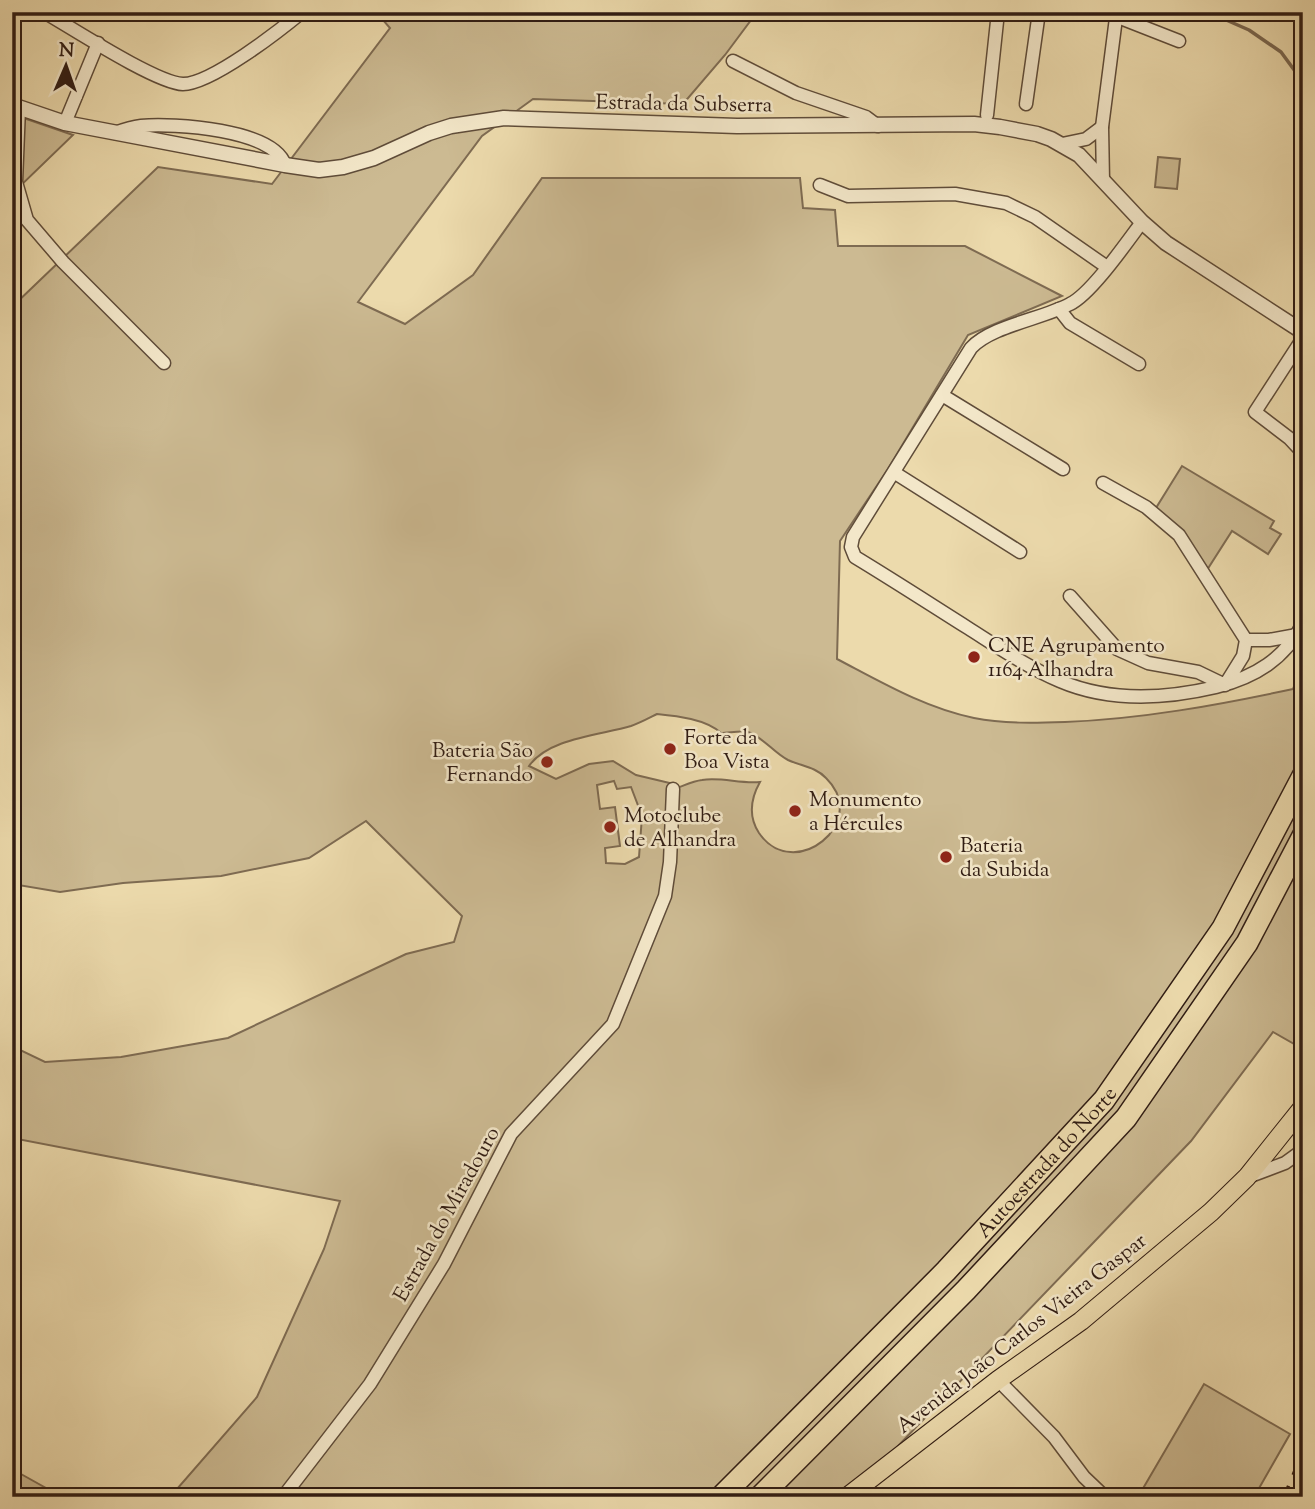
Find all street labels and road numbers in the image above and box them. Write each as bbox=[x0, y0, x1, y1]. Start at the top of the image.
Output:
street label: Estrada da Subserra bbox=[595, 88, 773, 122]
street label: Autoestrada do Norte bbox=[970, 1082, 1126, 1246]
street label: Estrada do Miradouro bbox=[387, 1122, 508, 1308]
street label: Avenida João Carlos Vieira Gaspar bbox=[891, 1227, 1154, 1442]

